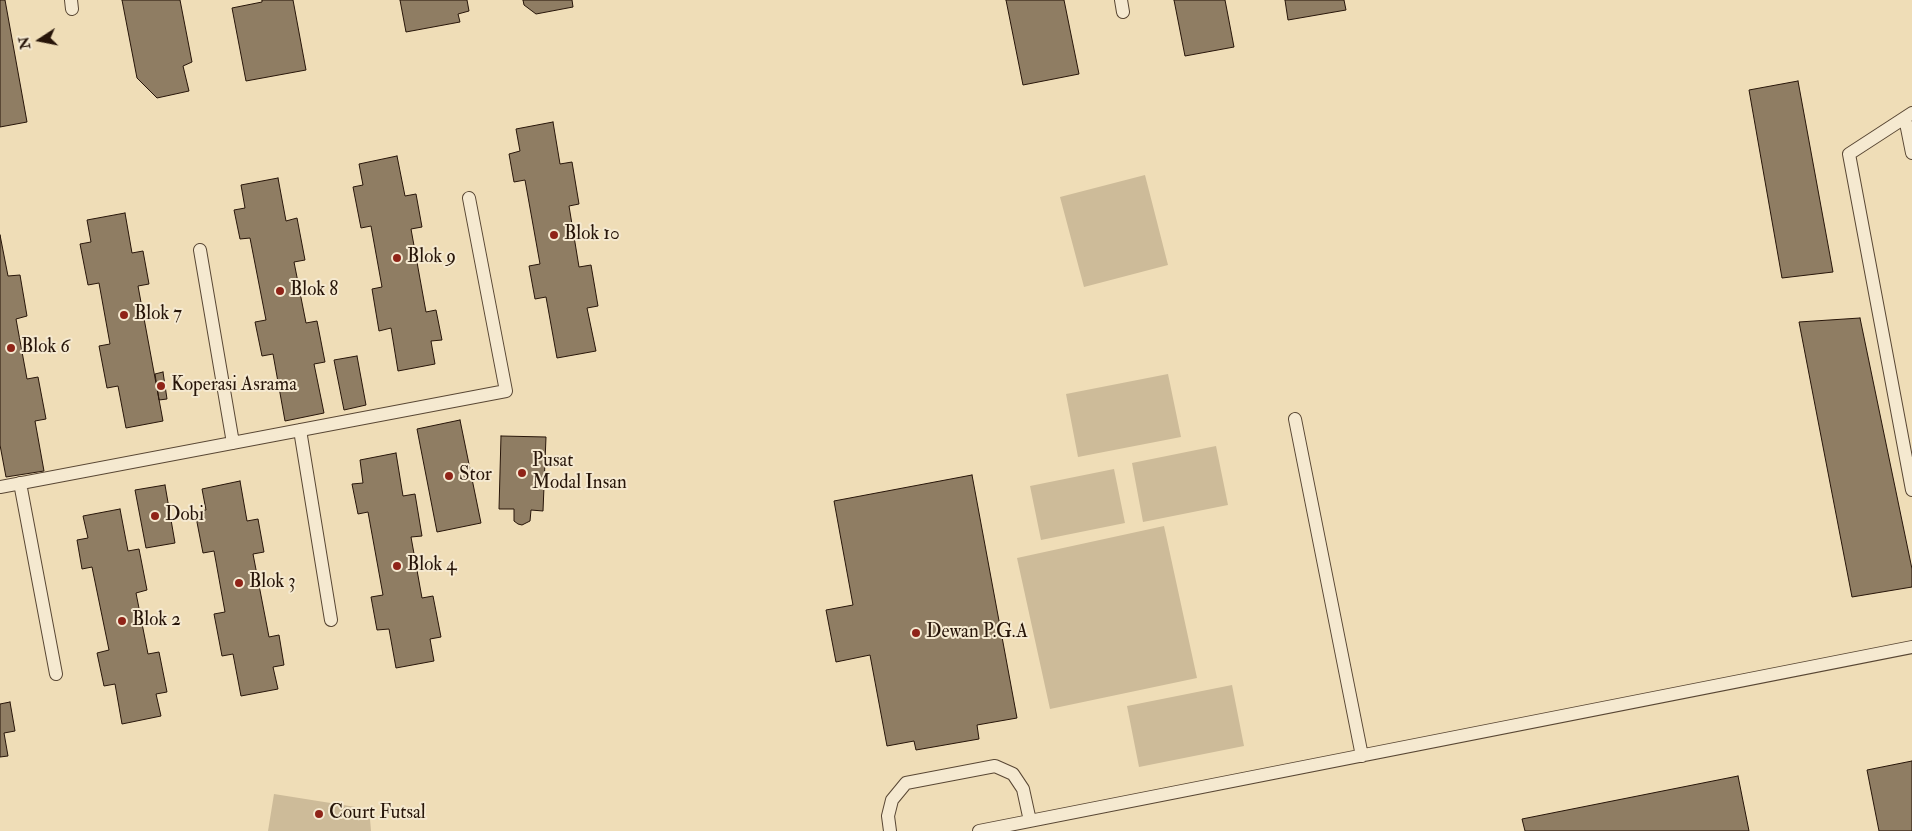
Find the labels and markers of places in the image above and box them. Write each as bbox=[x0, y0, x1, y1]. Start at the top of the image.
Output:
place label: Blok 10 bbox=[564, 224, 620, 246]
marker: Blok 10 bbox=[548, 229, 560, 241]
place label: Blok 9 bbox=[407, 247, 456, 269]
marker: Blok 9 bbox=[391, 252, 403, 264]
place label: Blok 8 bbox=[290, 280, 338, 302]
marker: Blok 8 bbox=[274, 285, 286, 297]
place label: Blok 7 bbox=[134, 304, 182, 326]
marker: Blok 7 bbox=[118, 309, 130, 321]
place label: Blok 6 bbox=[21, 337, 70, 359]
marker: Blok 6 bbox=[5, 342, 17, 354]
place label: Koperasi Asrama bbox=[171, 375, 297, 397]
marker: Koperasi Asrama bbox=[155, 380, 167, 392]
place label: Pusat Modal Insan bbox=[532, 451, 627, 495]
place label: Stor bbox=[459, 465, 492, 487]
marker: Pusat Modal Insan bbox=[516, 467, 528, 479]
marker: Stor bbox=[443, 470, 455, 482]
place label: Dobi bbox=[165, 505, 204, 527]
marker: Dobi bbox=[149, 510, 161, 522]
place label: Blok 4 bbox=[407, 555, 457, 577]
marker: Blok 4 bbox=[391, 560, 403, 572]
place label: Blok 3 bbox=[249, 572, 296, 594]
marker: Blok 3 bbox=[233, 577, 245, 589]
place label: Blok 2 bbox=[132, 610, 181, 632]
marker: Blok 2 bbox=[116, 615, 128, 627]
place label: Dewan P.G.A bbox=[926, 622, 1028, 644]
marker: Dewan P.G.A bbox=[910, 627, 922, 639]
place label: Court Futsal bbox=[329, 803, 426, 825]
marker: Court Futsal bbox=[313, 808, 325, 820]

